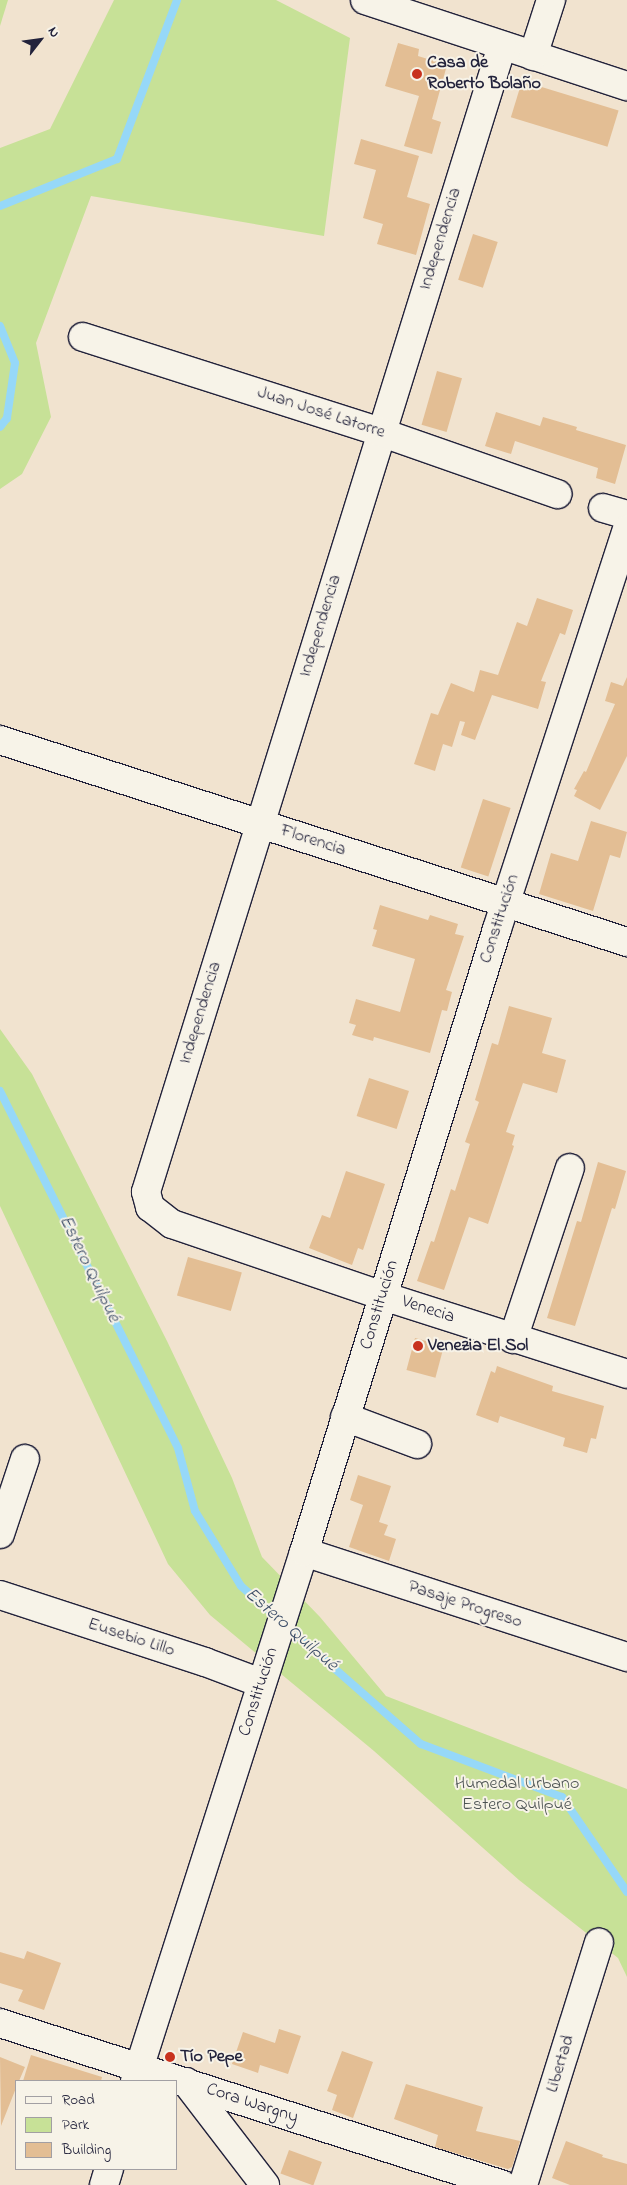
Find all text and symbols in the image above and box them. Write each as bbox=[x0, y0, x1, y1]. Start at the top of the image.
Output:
north arrow bbox=[15, 15, 65, 65]
text: N bbox=[42, 23, 65, 42]
place label: Casa de Roberto Bolaño bbox=[427, 53, 541, 96]
marker: Casa de Roberto Bolaño bbox=[411, 68, 423, 80]
street label: Independencia bbox=[415, 185, 467, 293]
street label: Juan José Latorre bbox=[254, 382, 388, 444]
street label: Independencia bbox=[295, 572, 347, 680]
street label: Florencia bbox=[278, 820, 348, 862]
street label: Constitución bbox=[475, 872, 525, 966]
street label: Independencia bbox=[175, 959, 227, 1067]
water label: Estero Quilpué bbox=[53, 1212, 125, 1326]
street label: Constitución bbox=[356, 1258, 404, 1352]
street label: Venecia bbox=[399, 1291, 457, 1329]
place label: Venezia El Sol bbox=[428, 1335, 528, 1357]
marker: Venezia El Sol bbox=[412, 1340, 424, 1352]
street label: Pasaje Progreso bbox=[405, 1576, 525, 1634]
water label: Estero Quilpué bbox=[240, 1583, 342, 1677]
street label: Eusebio Lillo bbox=[85, 1614, 177, 1662]
street label: Constitución bbox=[234, 1645, 284, 1739]
park label: Humedal Urbano Estero Quilpué bbox=[455, 1774, 579, 1816]
street label: Libertad bbox=[542, 2033, 580, 2095]
place label: Tío Pepe bbox=[180, 2046, 243, 2068]
marker: Tío Pepe bbox=[164, 2051, 176, 2063]
street label: Cora Wargny bbox=[203, 2079, 301, 2129]
legend bbox=[15, 2080, 178, 2170]
text: Road bbox=[62, 2089, 95, 2111]
text: Park bbox=[62, 2114, 89, 2136]
text: Building bbox=[62, 2139, 111, 2161]

